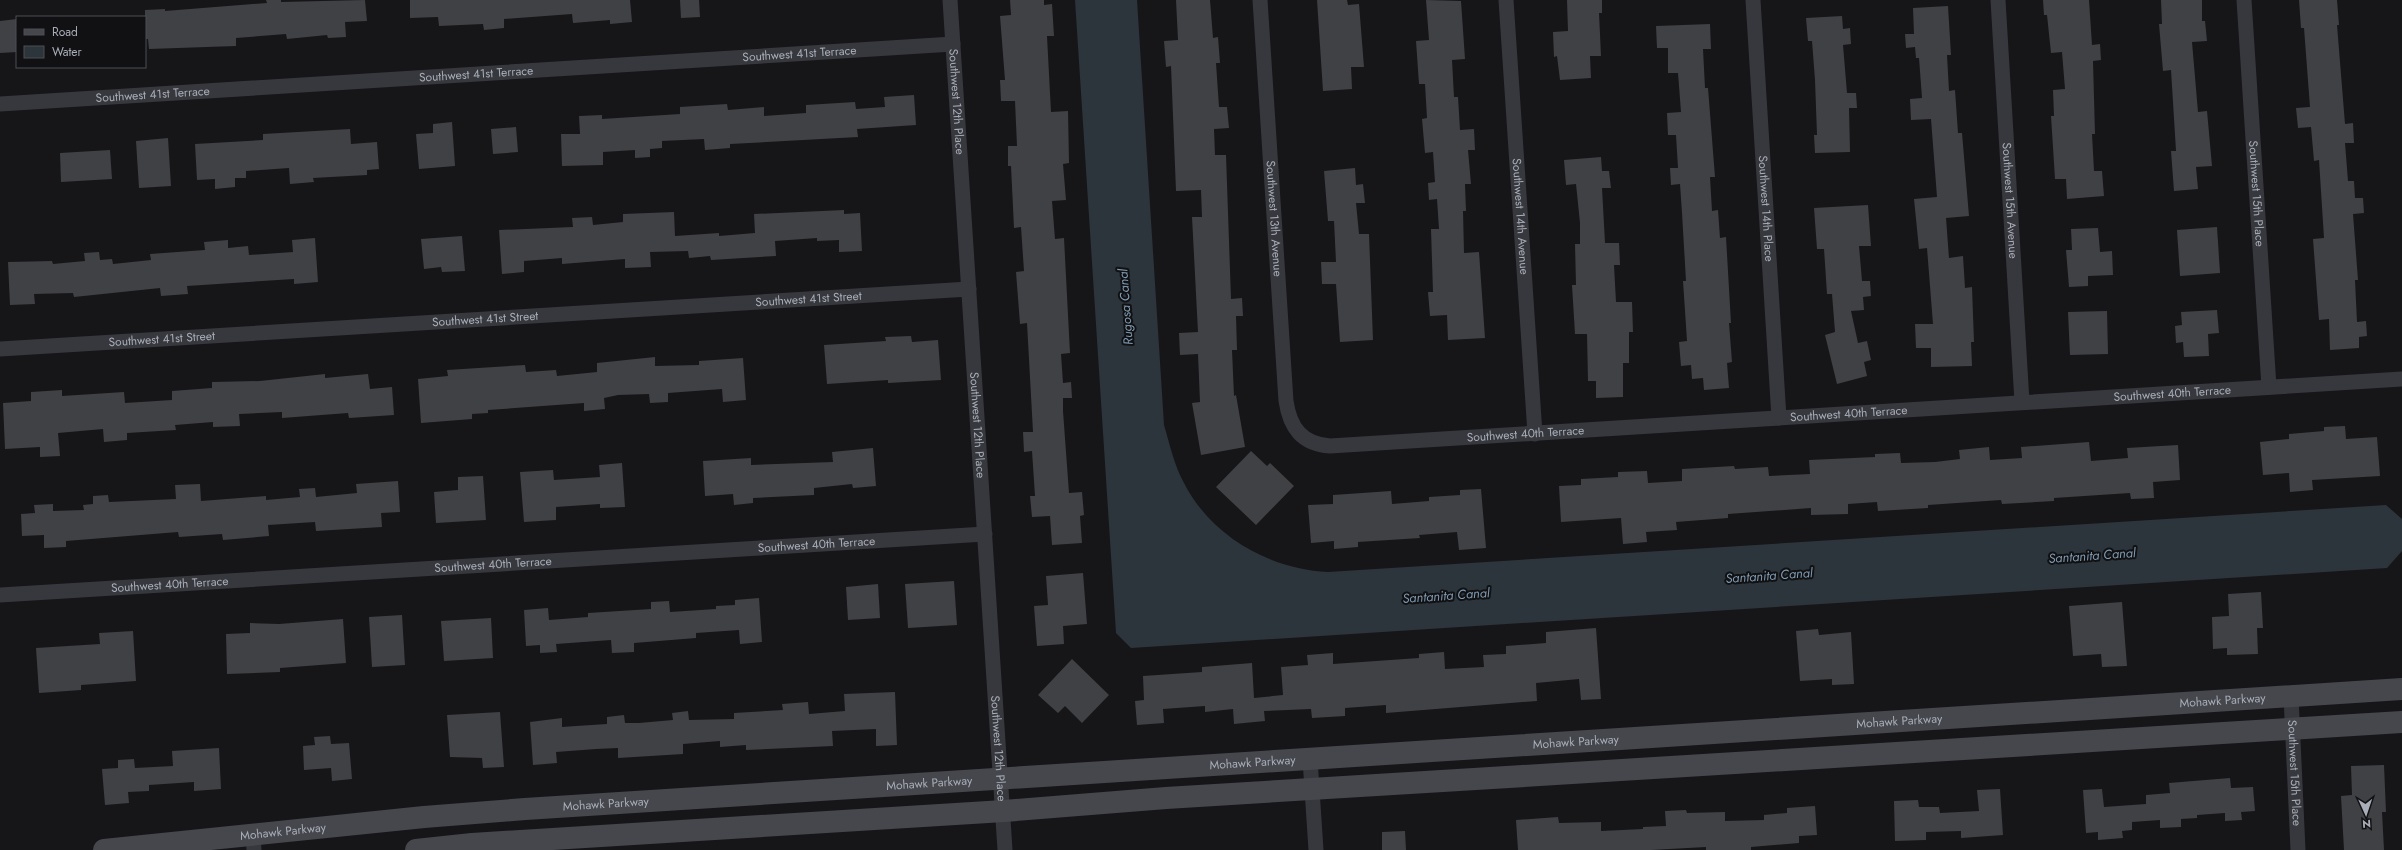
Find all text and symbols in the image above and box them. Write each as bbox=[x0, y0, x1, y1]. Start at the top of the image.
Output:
legend bbox=[16, 16, 146, 68]
text: Road bbox=[52, 23, 78, 41]
street label: Southwest 41st Terrace bbox=[742, 41, 857, 66]
text: Water bbox=[52, 43, 83, 61]
street label: Southwest 12th Place bbox=[944, 48, 969, 155]
street label: Southwest 41st Terrace bbox=[418, 61, 534, 87]
street label: Southwest 41st Terrace bbox=[95, 82, 210, 107]
street label: Southwest 15th Place bbox=[2244, 140, 2269, 247]
street label: Southwest 15th Avenue bbox=[1998, 142, 2022, 259]
street label: Southwest 14th Place bbox=[1754, 155, 1778, 262]
street label: Southwest 14th Avenue bbox=[1508, 158, 1533, 275]
street label: Southwest 13th Avenue bbox=[1261, 160, 1287, 277]
water label: Rugosa Canal bbox=[1113, 267, 1138, 346]
street label: Southwest 41st Street bbox=[755, 287, 862, 311]
street label: Southwest 41st Street bbox=[431, 307, 539, 331]
street label: Southwest 41st Street bbox=[108, 327, 216, 351]
street label: Southwest 12th Place bbox=[965, 372, 990, 479]
street label: Southwest 40th Terrace bbox=[2113, 381, 2231, 406]
street label: Southwest 40th Terrace bbox=[1789, 401, 1908, 426]
street label: Southwest 40th Terrace bbox=[1466, 421, 1585, 446]
street label: Southwest 40th Terrace bbox=[757, 532, 876, 557]
water label: Santanita Canal bbox=[2048, 543, 2137, 568]
street label: Southwest 40th Terrace bbox=[434, 552, 552, 577]
water label: Santanita Canal bbox=[1725, 563, 1814, 588]
street label: Southwest 40th Terrace bbox=[110, 572, 229, 597]
water label: Santanita Canal bbox=[1402, 583, 1491, 608]
street label: Mohawk Parkway bbox=[2179, 689, 2267, 712]
street label: Southwest 12th Place bbox=[986, 695, 1011, 802]
street label: Mohawk Parkway bbox=[1856, 709, 1943, 733]
street label: Southwest 15th Place bbox=[2283, 719, 2306, 826]
street label: Mohawk Parkway bbox=[1532, 730, 1620, 754]
street label: Mohawk Parkway bbox=[1209, 751, 1297, 774]
street label: Mohawk Parkway bbox=[886, 771, 973, 795]
street label: Mohawk Parkway bbox=[562, 792, 650, 816]
north arrow bbox=[2346, 794, 2386, 834]
text: N bbox=[2362, 816, 2371, 832]
street label: Mohawk Parkway bbox=[239, 818, 328, 845]

